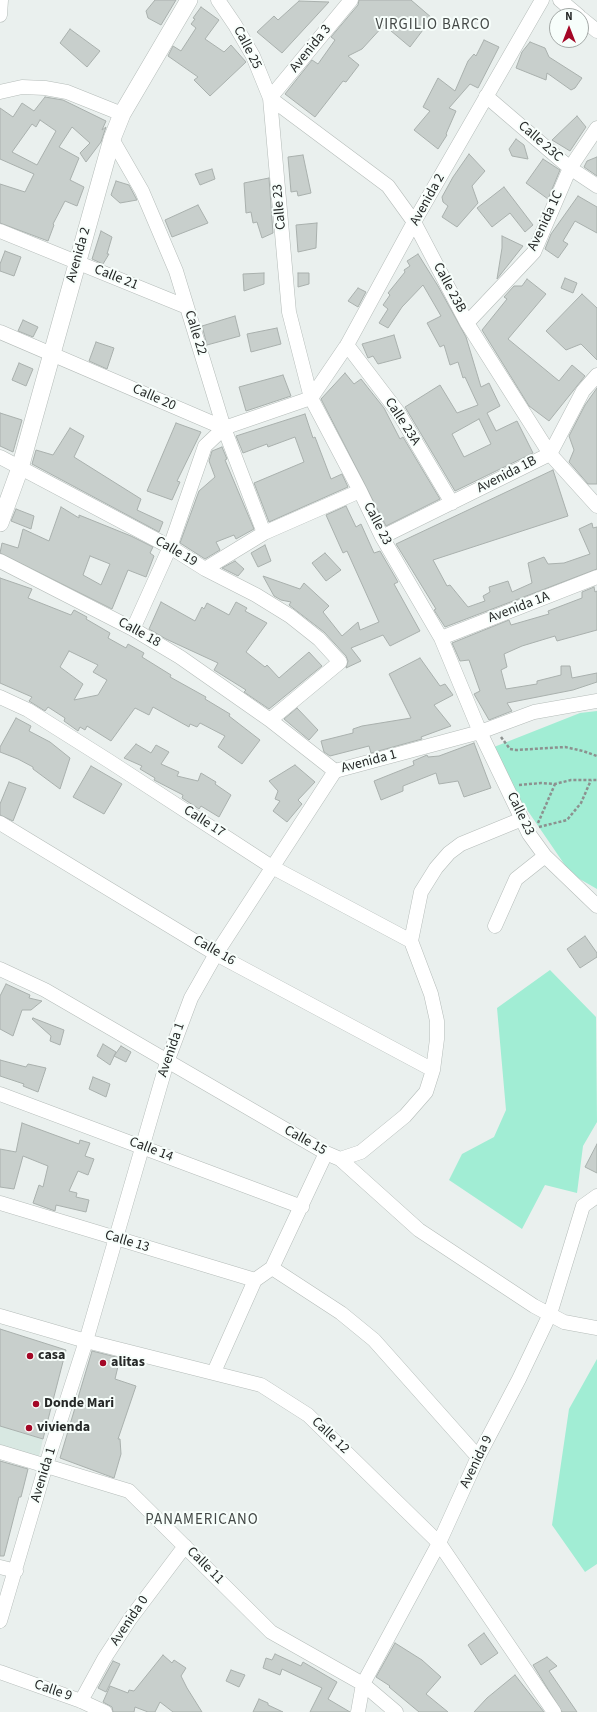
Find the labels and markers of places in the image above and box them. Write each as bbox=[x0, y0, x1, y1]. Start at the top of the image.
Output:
place label: casa bbox=[38, 1348, 65, 1364]
marker: casa bbox=[25, 1351, 35, 1361]
place label: alitas bbox=[111, 1355, 145, 1371]
marker: alitas bbox=[98, 1358, 108, 1368]
place label: Donde Mari bbox=[44, 1396, 114, 1412]
marker: Donde Mari bbox=[31, 1399, 41, 1409]
place label: vivienda bbox=[37, 1420, 90, 1436]
marker: vivienda bbox=[24, 1423, 34, 1433]

